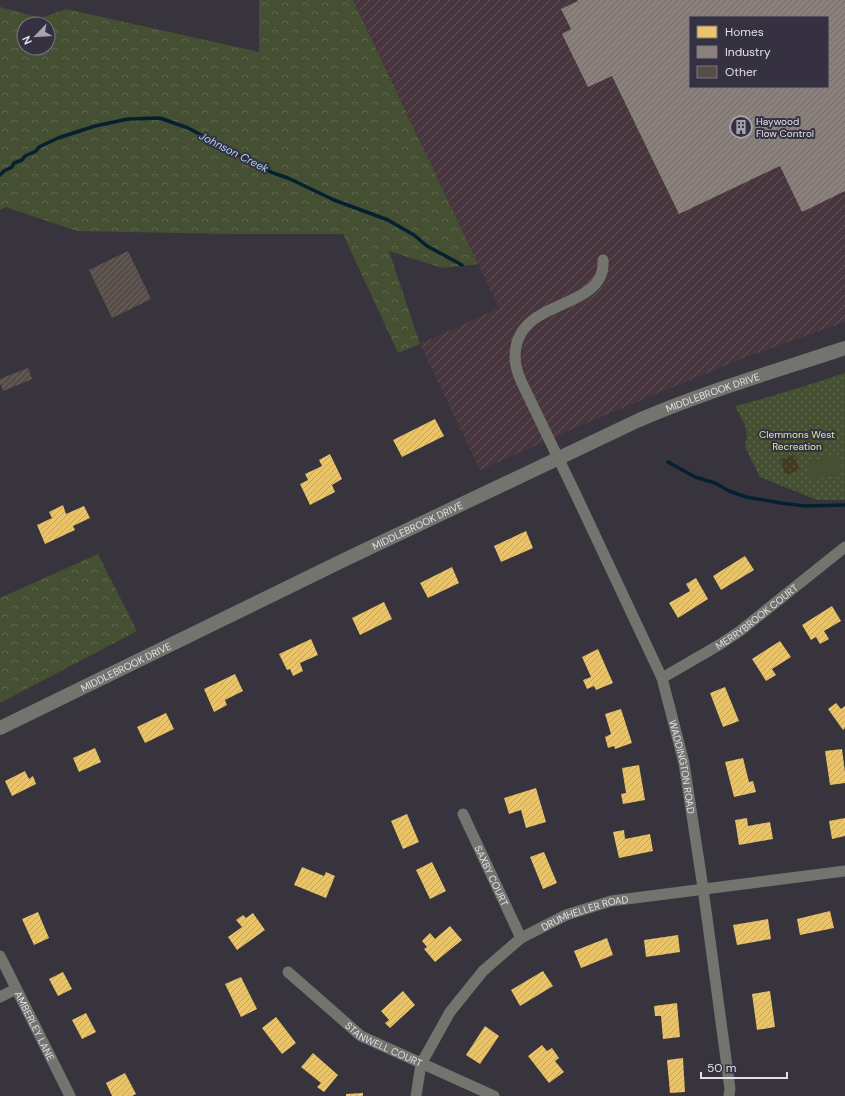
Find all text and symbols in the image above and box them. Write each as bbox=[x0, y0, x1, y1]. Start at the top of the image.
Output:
north arrow bbox=[16, 16, 56, 56]
legend bbox=[689, 16, 829, 88]
text: Homes bbox=[725, 24, 764, 40]
text: N bbox=[19, 34, 35, 47]
text: Industry bbox=[725, 44, 771, 60]
text: Other bbox=[725, 64, 758, 80]
building icon: Haywood Flow Control bbox=[728, 114, 754, 140]
place label: Haywood Flow Control bbox=[756, 115, 814, 140]
water label: Johnson Creek bbox=[197, 129, 271, 176]
street label: MIDDLEBROOK DRIVE bbox=[664, 370, 762, 415]
park label: Clemmons West Recreation bbox=[759, 428, 835, 453]
street label: MIDDLEBROOK DRIVE bbox=[370, 498, 465, 552]
street label: MERRYBROOK COURT bbox=[713, 581, 801, 652]
street label: MIDDLEBROOK DRIVE bbox=[78, 639, 173, 694]
street label: WADDINGTON ROAD bbox=[667, 718, 698, 815]
street label: SAXBY COURT bbox=[472, 843, 512, 908]
street label: DRUMHELLER ROAD bbox=[539, 892, 629, 933]
street label: AMBERLEY LANE bbox=[12, 989, 58, 1063]
street label: STANWELL COURT bbox=[342, 1019, 425, 1070]
scale bar bbox=[701, 1054, 787, 1080]
text: 50 m bbox=[707, 1060, 736, 1076]

